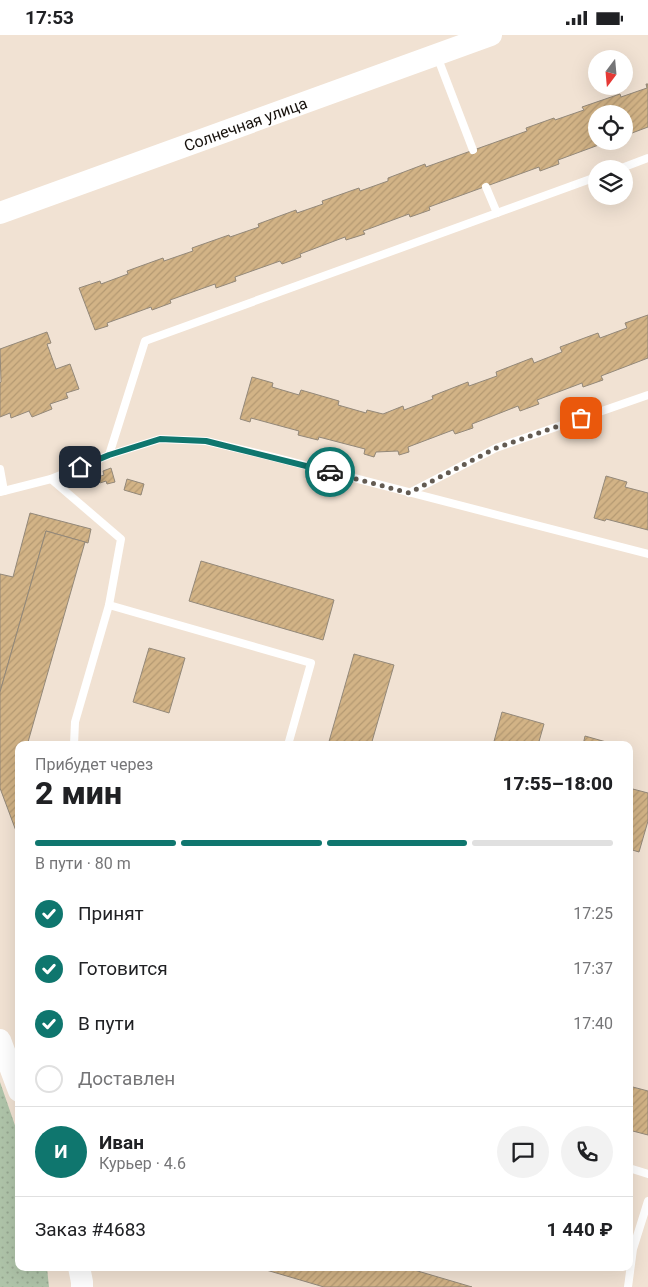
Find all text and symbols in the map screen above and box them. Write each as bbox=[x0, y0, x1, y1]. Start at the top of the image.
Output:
text: 17:53 bbox=[25, 6, 74, 29]
north arrow bbox=[588, 50, 632, 95]
map controls bbox=[588, 50, 633, 205]
street label: Солнечная улица bbox=[181, 93, 310, 155]
button: locate bbox=[588, 105, 633, 150]
button: layers bbox=[588, 160, 633, 205]
pin bbox=[560, 397, 602, 439]
icon: bag bbox=[567, 404, 595, 432]
pin bbox=[59, 446, 101, 488]
courier bbox=[305, 447, 355, 497]
icon: home bbox=[66, 453, 94, 481]
icon: car bbox=[316, 458, 344, 486]
text: Прибудет через bbox=[35, 755, 153, 774]
text: 17:55–18:00 bbox=[502, 772, 613, 795]
text: 2 мин bbox=[35, 774, 122, 812]
text: В пути · 80 m bbox=[35, 854, 131, 873]
icon: check bbox=[35, 900, 63, 928]
text: Принят bbox=[78, 902, 144, 925]
text: 17:25 bbox=[573, 904, 613, 923]
icon: check bbox=[35, 955, 63, 983]
text: Готовится bbox=[78, 957, 168, 980]
text: 17:37 bbox=[573, 959, 613, 978]
icon: check bbox=[35, 1010, 63, 1038]
text: В пути bbox=[78, 1012, 135, 1035]
text: 17:40 bbox=[573, 1014, 613, 1033]
text: Доставлен bbox=[78, 1067, 175, 1090]
button: chat bbox=[497, 1126, 549, 1178]
button: phone bbox=[561, 1126, 613, 1178]
text: Иван bbox=[99, 1131, 144, 1154]
text: И bbox=[54, 1140, 68, 1163]
text: Курьер · 4.6 bbox=[99, 1154, 186, 1173]
text: Заказ #4683 bbox=[35, 1218, 146, 1241]
text: 1 440 ₽ bbox=[547, 1218, 613, 1241]

